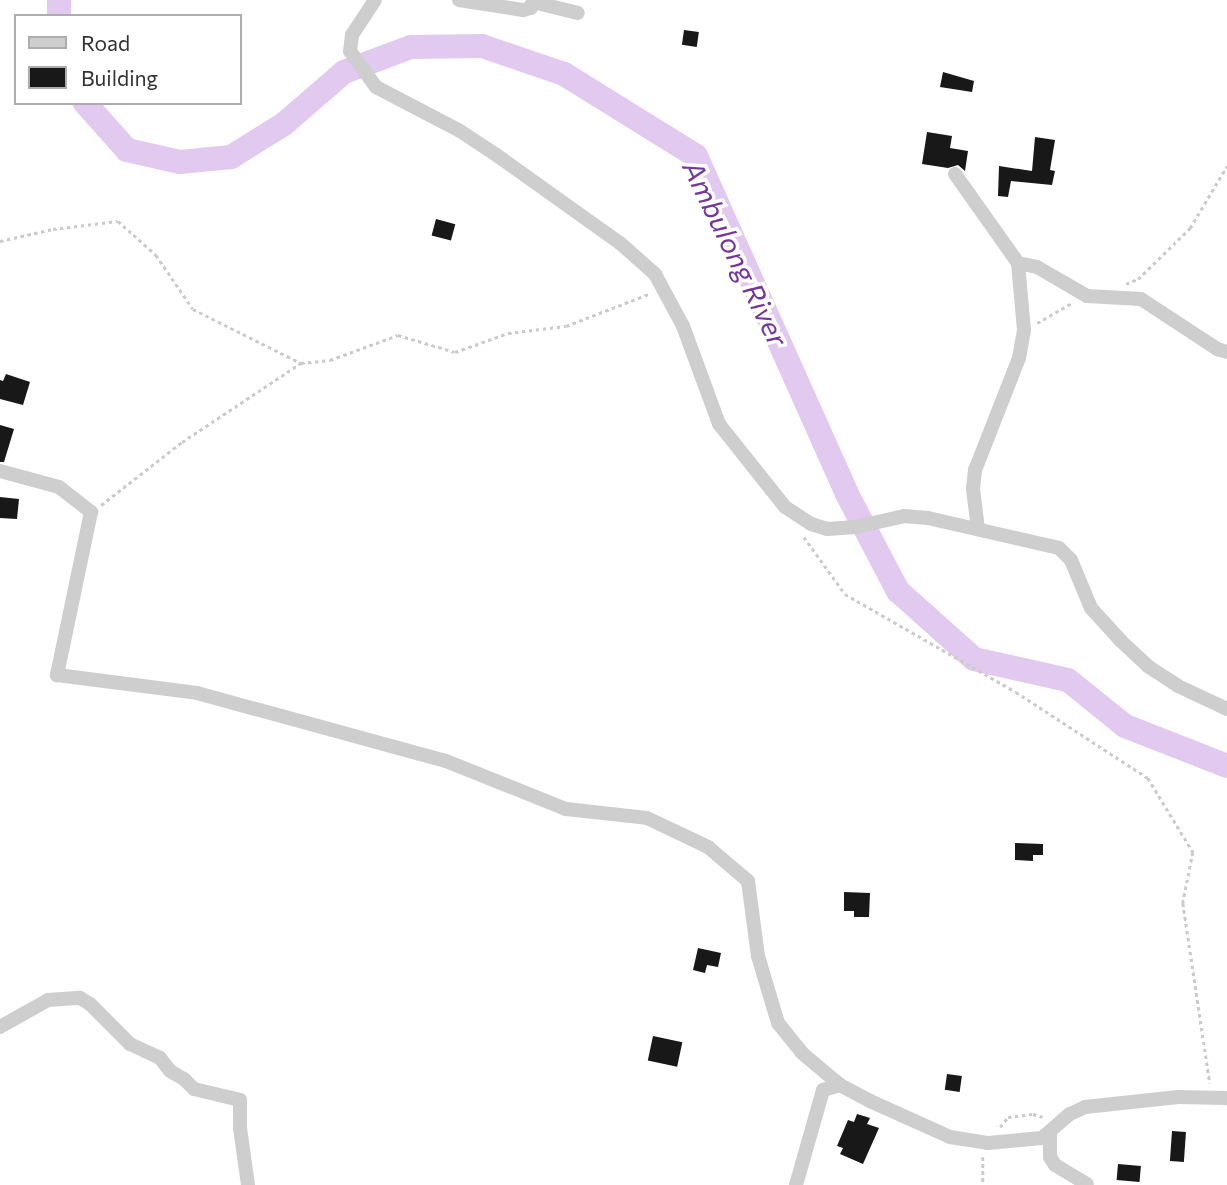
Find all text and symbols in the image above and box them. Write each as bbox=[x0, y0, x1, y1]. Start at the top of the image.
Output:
legend bbox=[14, 14, 242, 105]
text: Road bbox=[81, 30, 130, 55]
text: Building bbox=[81, 65, 158, 90]
water label: Ambulong River bbox=[677, 155, 795, 351]

